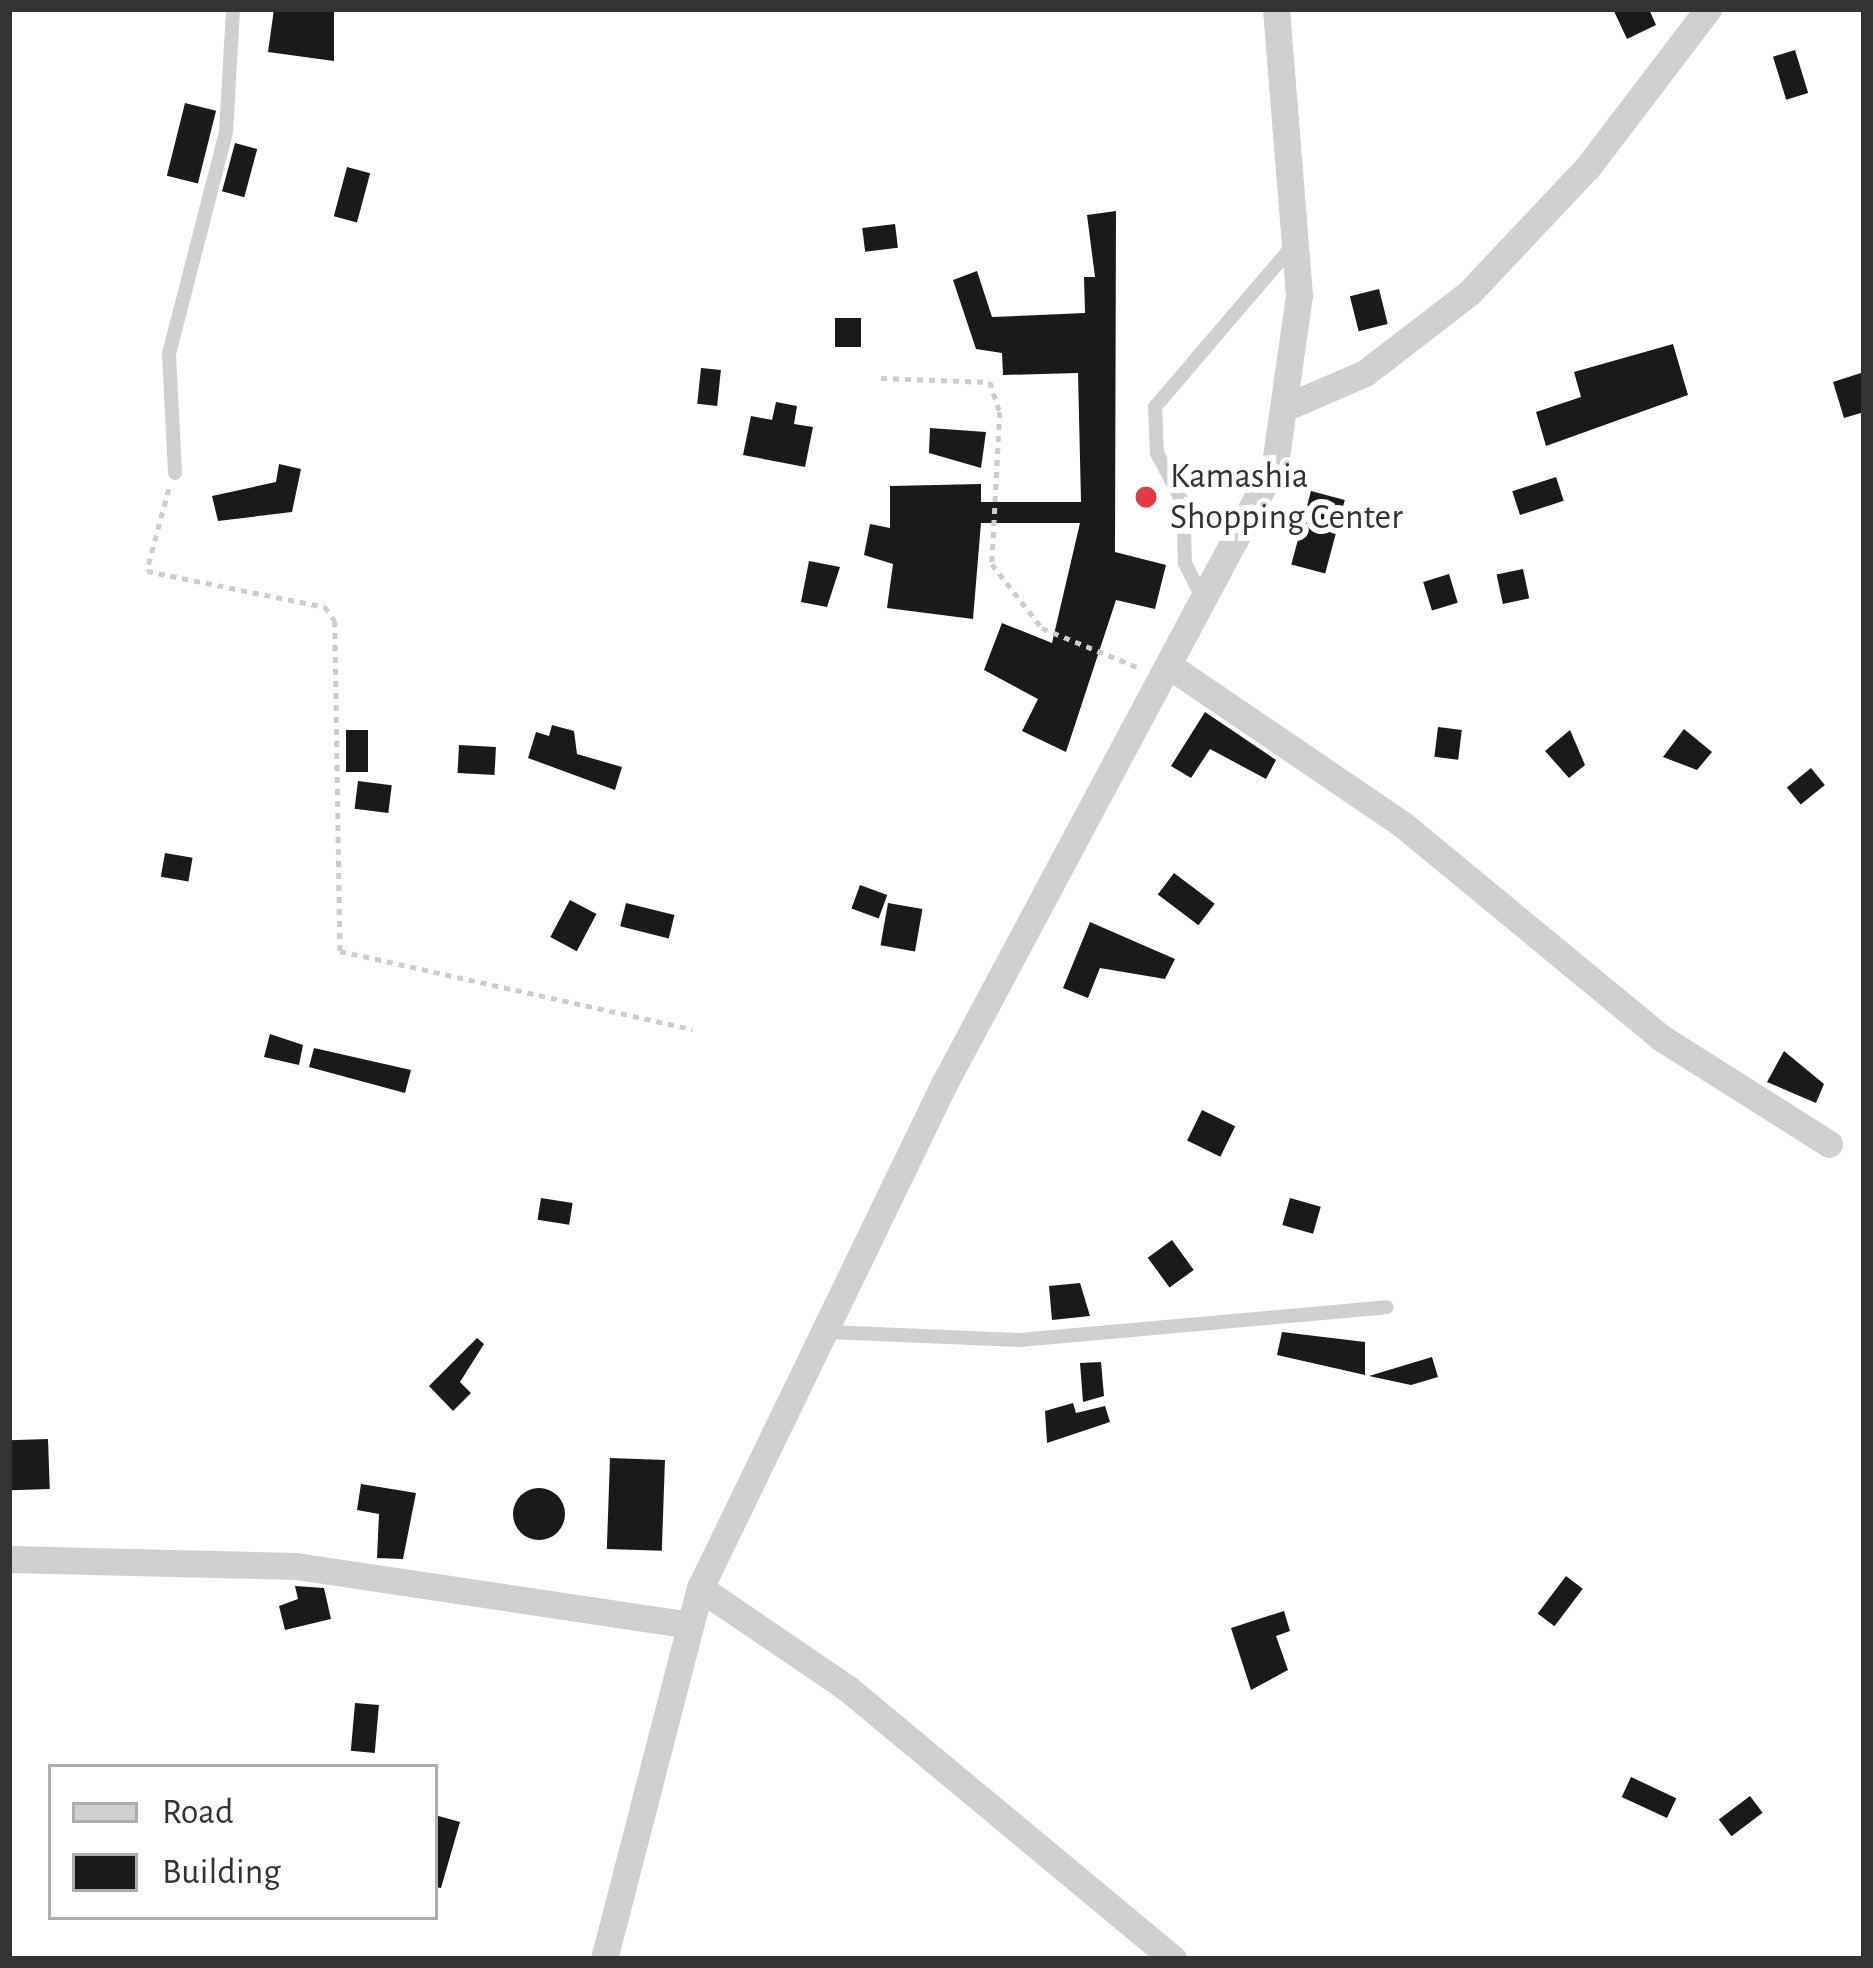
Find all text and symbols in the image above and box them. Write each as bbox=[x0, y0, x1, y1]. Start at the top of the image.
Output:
place label: Kamashia Shopping Center bbox=[1170, 454, 1403, 539]
marker: Kamashia Shopping Center bbox=[1133, 484, 1159, 510]
legend bbox=[48, 1764, 438, 1920]
text: Road bbox=[162, 1794, 234, 1830]
text: Building bbox=[162, 1854, 281, 1890]

